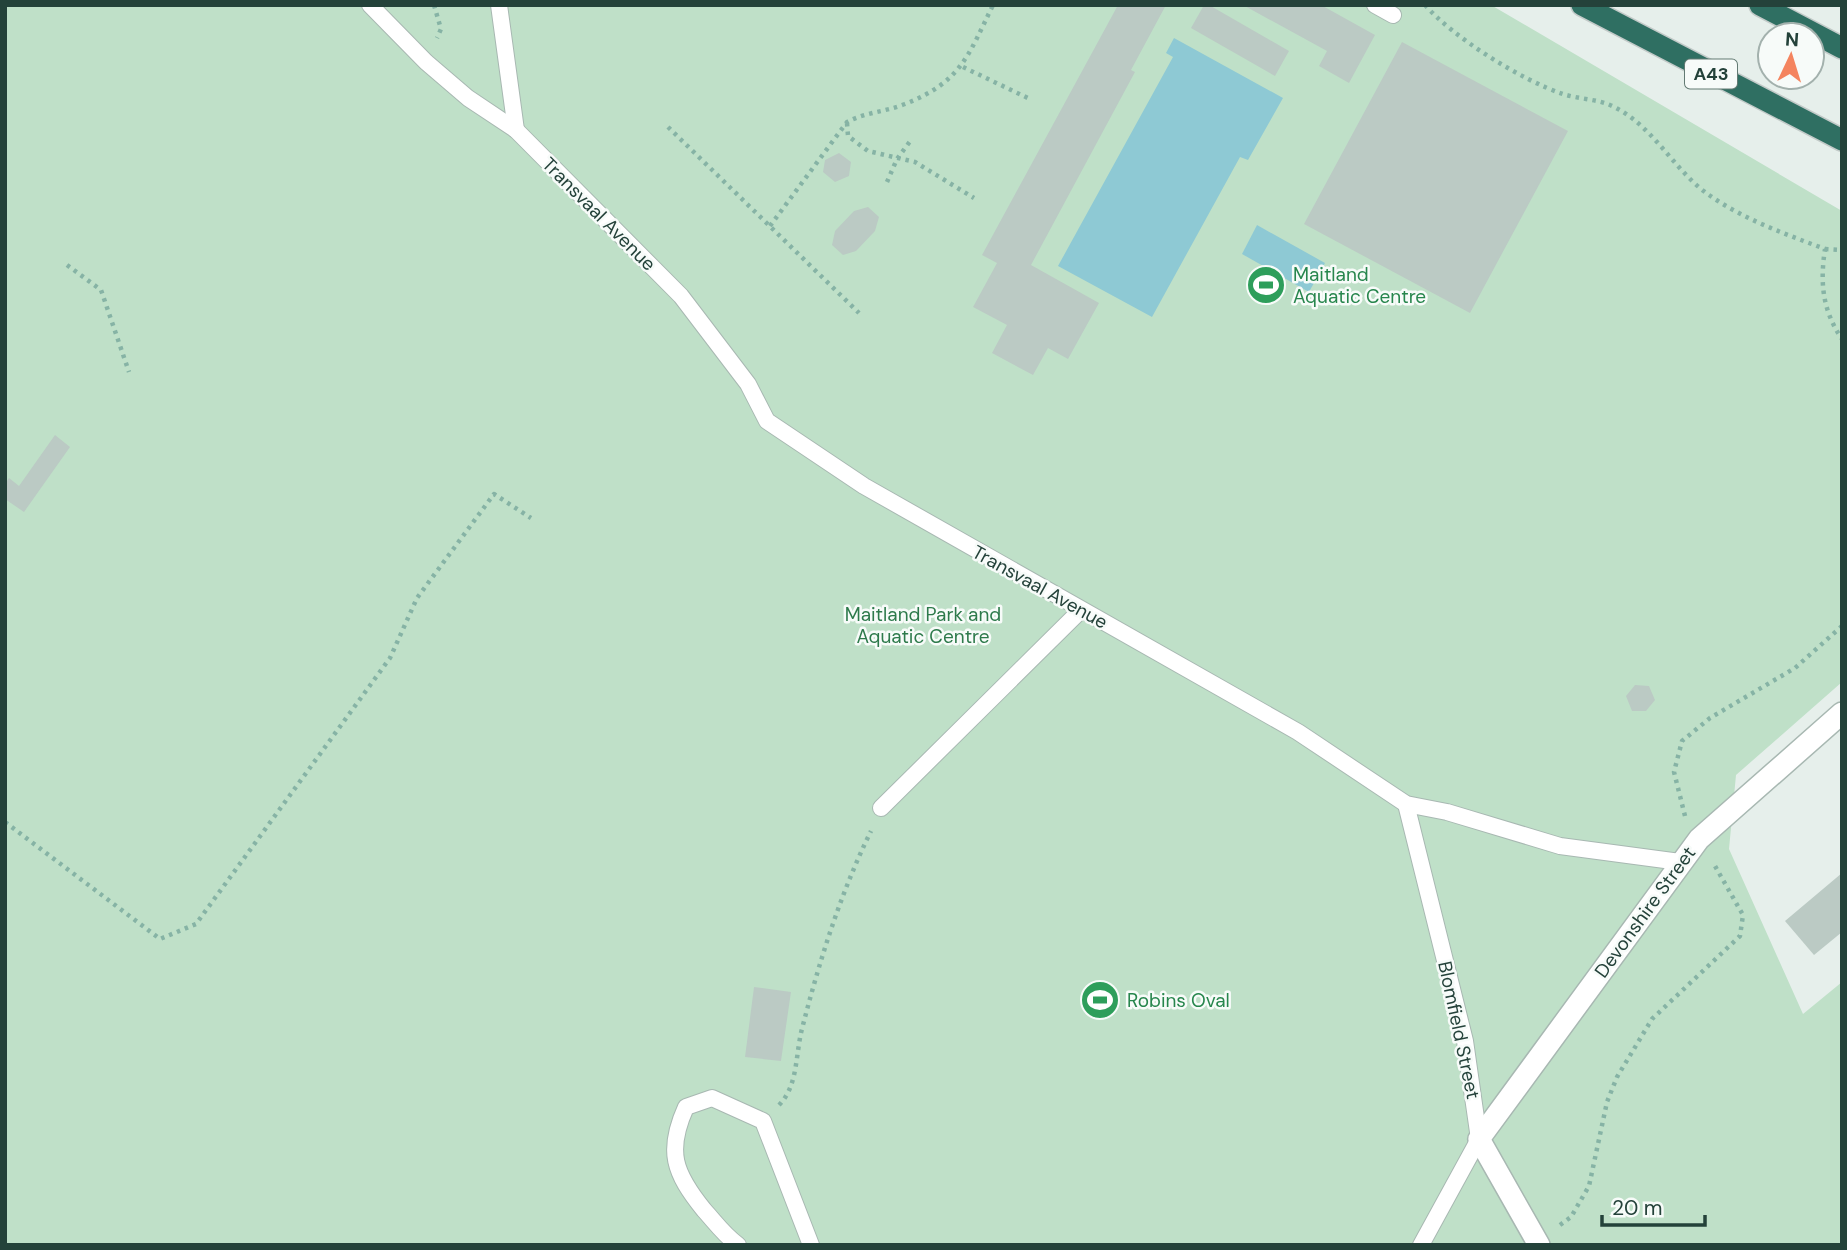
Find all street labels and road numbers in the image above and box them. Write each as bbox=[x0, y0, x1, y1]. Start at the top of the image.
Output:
road number: A43 bbox=[1685, 60, 1737, 88]
street label: Transvaal Avenue bbox=[537, 152, 661, 276]
street label: Transvaal Avenue bbox=[968, 539, 1112, 635]
street label: Devonshire Street bbox=[1589, 841, 1701, 983]
street label: Blomfield Street bbox=[1432, 959, 1486, 1101]

